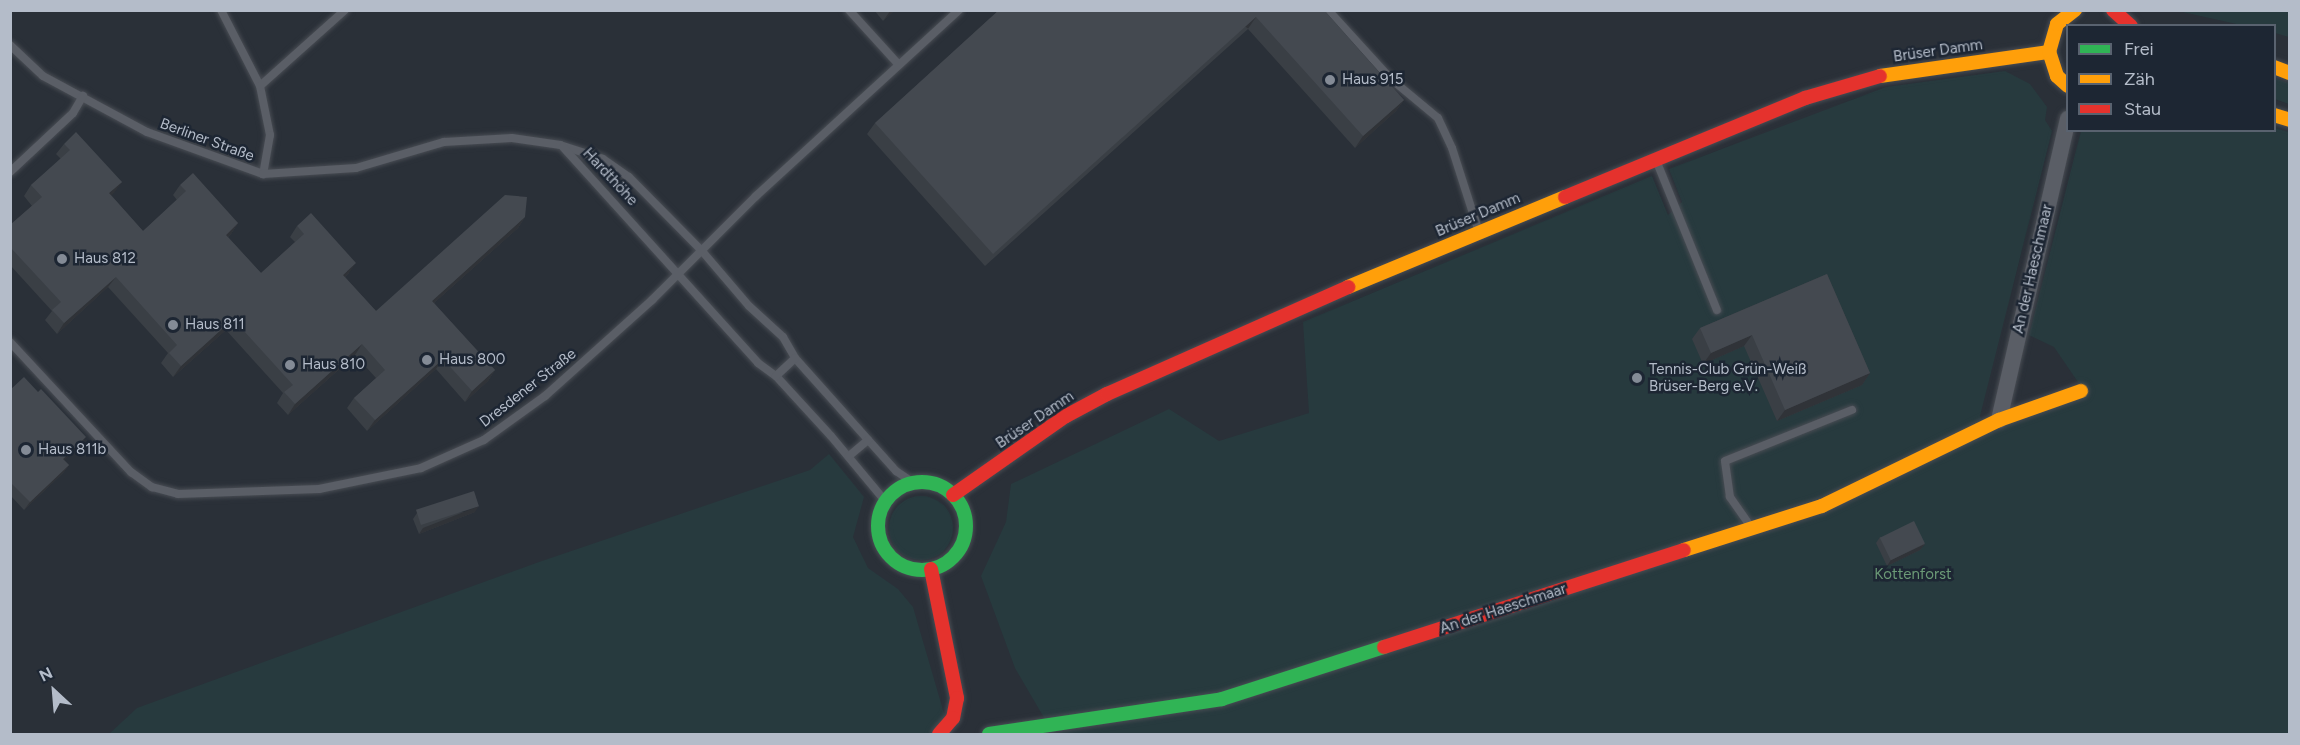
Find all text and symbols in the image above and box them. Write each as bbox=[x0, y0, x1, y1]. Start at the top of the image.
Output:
legend bbox=[2066, 24, 2276, 132]
street label: Brüser Damm bbox=[1892, 36, 1984, 66]
text: Frei bbox=[2124, 38, 2154, 60]
text: Zäh bbox=[2124, 68, 2155, 90]
place label: Haus 915 bbox=[1342, 71, 1403, 89]
marker: Haus 915 bbox=[1323, 73, 1337, 87]
text: Stau bbox=[2124, 98, 2161, 120]
street label: Berliner Straße bbox=[158, 115, 256, 165]
street label: Hardthöhe bbox=[579, 145, 641, 209]
street label: Brüser Damm bbox=[1433, 189, 1523, 241]
street label: An der Haeschmaar bbox=[2009, 203, 2057, 335]
place label: Haus 812 bbox=[74, 250, 136, 268]
marker: Haus 812 bbox=[55, 252, 69, 266]
place label: Haus 811 bbox=[185, 316, 245, 334]
marker: Haus 811 bbox=[166, 318, 180, 332]
street label: Dresdener Straße bbox=[476, 345, 580, 431]
place label: Haus 800 bbox=[439, 351, 505, 369]
marker: Haus 800 bbox=[420, 353, 434, 367]
place label: Haus 810 bbox=[302, 356, 365, 374]
marker: Haus 810 bbox=[283, 358, 297, 372]
place label: Tennis-Club Grün-Weiß Brüser-Berg e.V. bbox=[1649, 360, 1806, 395]
marker: Tennis-Club Grün-Weiß Brüser-Berg e.V. bbox=[1630, 371, 1644, 385]
street label: Brüser Damm bbox=[993, 387, 1077, 453]
place label: Haus 811b bbox=[38, 441, 106, 459]
marker: Haus 811b bbox=[19, 443, 33, 457]
park label: Kottenforst bbox=[1874, 566, 1952, 584]
street label: An der Haeschmaar bbox=[1438, 580, 1568, 638]
north arrow bbox=[24, 661, 84, 721]
text: N bbox=[36, 663, 56, 686]

